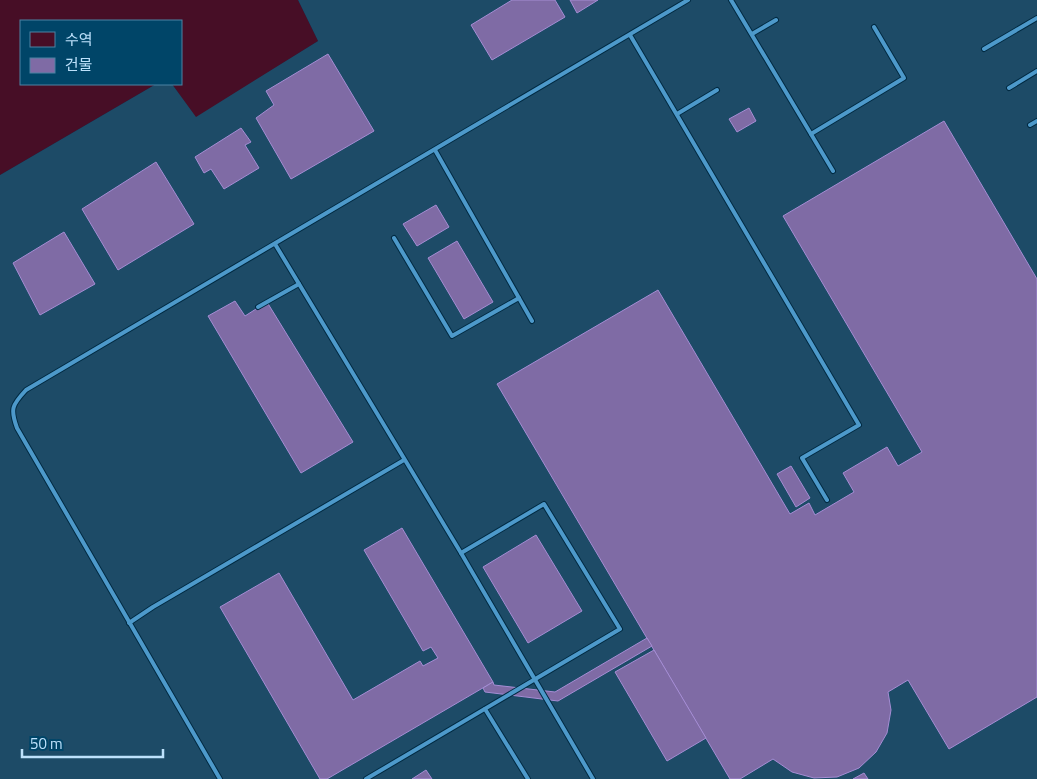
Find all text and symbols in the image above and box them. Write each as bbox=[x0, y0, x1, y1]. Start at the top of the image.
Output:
legend bbox=[20, 20, 182, 85]
text: 수역 bbox=[65, 28, 93, 51]
text: 건물 bbox=[65, 53, 93, 76]
scale bar bbox=[22, 726, 164, 758]
text: 50 m bbox=[30, 732, 63, 755]

